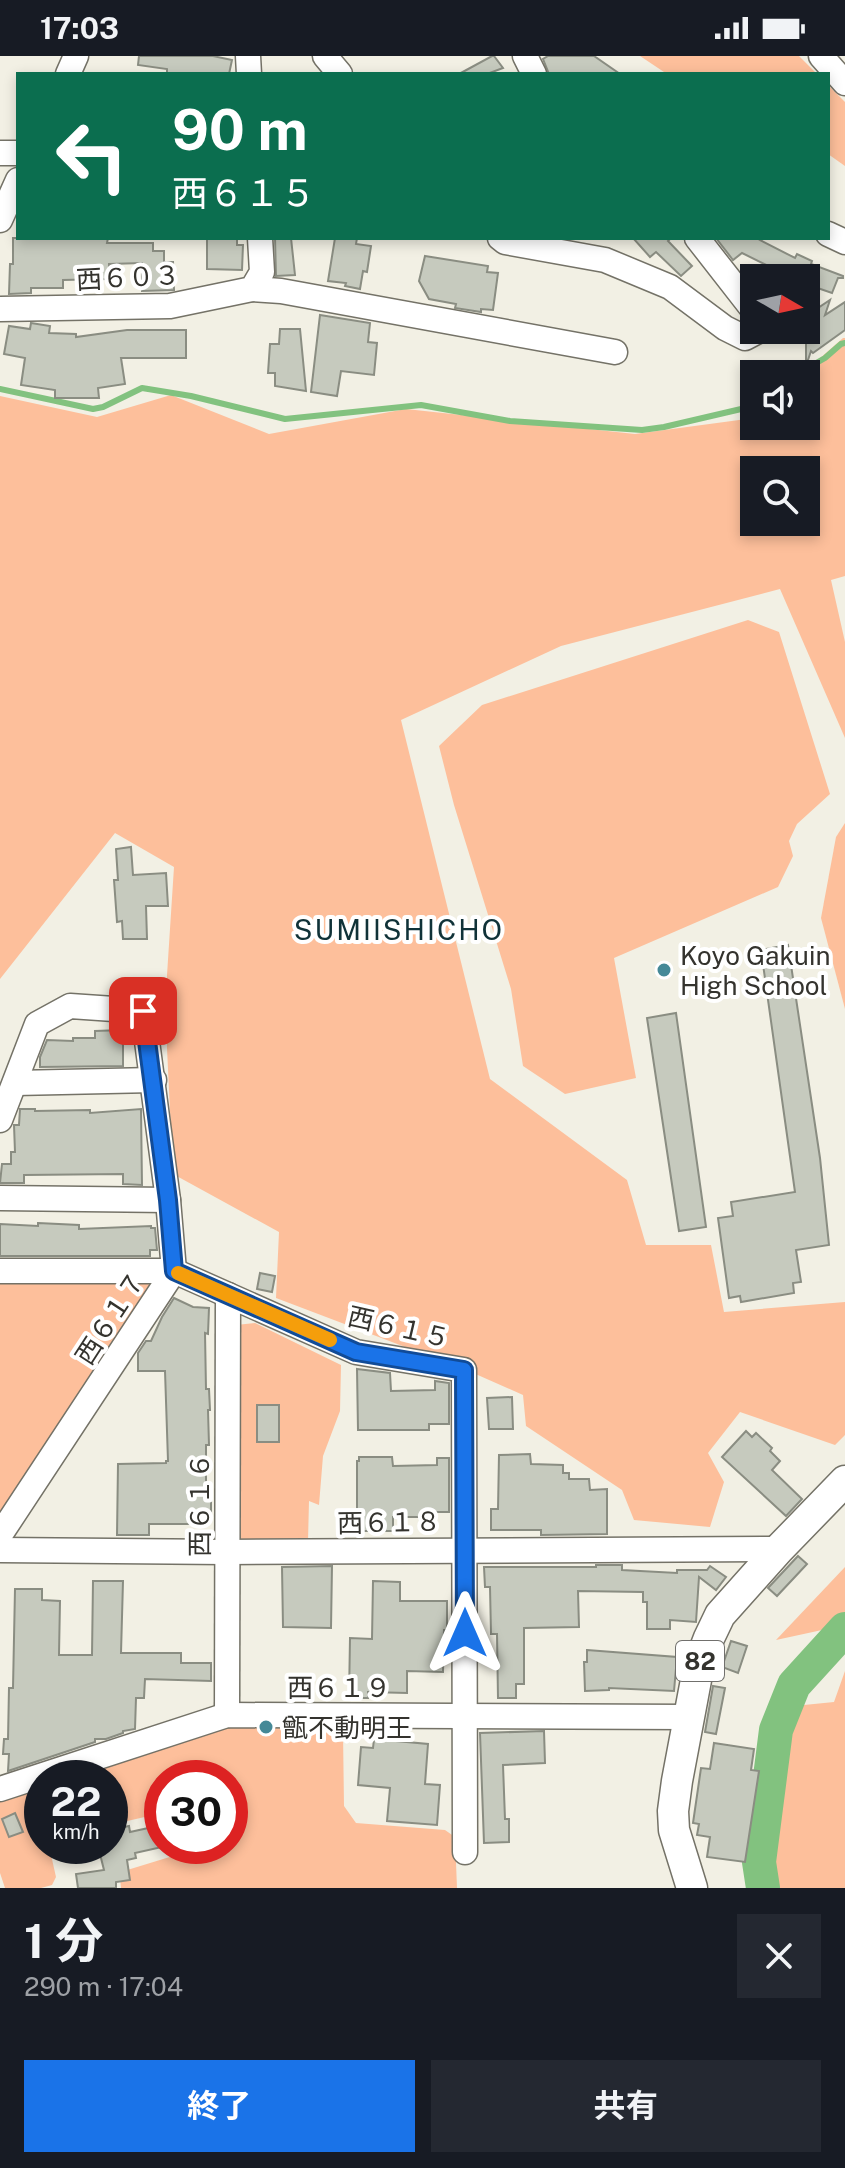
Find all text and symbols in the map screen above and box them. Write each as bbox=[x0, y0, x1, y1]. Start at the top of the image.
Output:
text: 17:03 bbox=[40, 10, 119, 46]
text: 90 m bbox=[172, 97, 308, 163]
icon: left bbox=[40, 104, 144, 208]
text: 西６１５ bbox=[172, 172, 316, 214]
street label: 西６０３ bbox=[75, 259, 181, 295]
north arrow bbox=[740, 264, 820, 344]
map controls bbox=[740, 264, 820, 536]
button: sound bbox=[740, 360, 820, 440]
button: search bbox=[740, 456, 820, 536]
district label: SUMIISHICHO bbox=[294, 913, 504, 946]
place label: Koyo Gakuin High School bbox=[680, 940, 831, 1001]
marker: Koyo Gakuin High School bbox=[655, 961, 673, 979]
pin bbox=[109, 977, 177, 1045]
icon: arrive bbox=[121, 989, 165, 1033]
street label: 西６１７ bbox=[69, 1266, 151, 1370]
street label: 西６１５ bbox=[345, 1300, 453, 1354]
street label: 西６１６ bbox=[184, 1453, 215, 1557]
street label: 西６１８ bbox=[337, 1506, 441, 1538]
position arrow bbox=[423, 1591, 507, 1675]
road number: 82 bbox=[676, 1641, 724, 1681]
street label: 西６１９ bbox=[287, 1672, 391, 1703]
place label: 甑不動明王 bbox=[282, 1712, 412, 1743]
marker: 甑不動明王 bbox=[257, 1718, 275, 1736]
speed limit sign: 30 bbox=[144, 1760, 248, 1864]
text: 22 bbox=[51, 1778, 101, 1825]
text: km/h bbox=[52, 1820, 100, 1844]
text: 1 分 bbox=[24, 1912, 103, 1969]
button: close bbox=[737, 1914, 821, 1998]
text: 290 m · 17:04 bbox=[24, 1971, 183, 2002]
button: 終了 bbox=[24, 2060, 415, 2152]
button: 共有 bbox=[431, 2060, 821, 2152]

